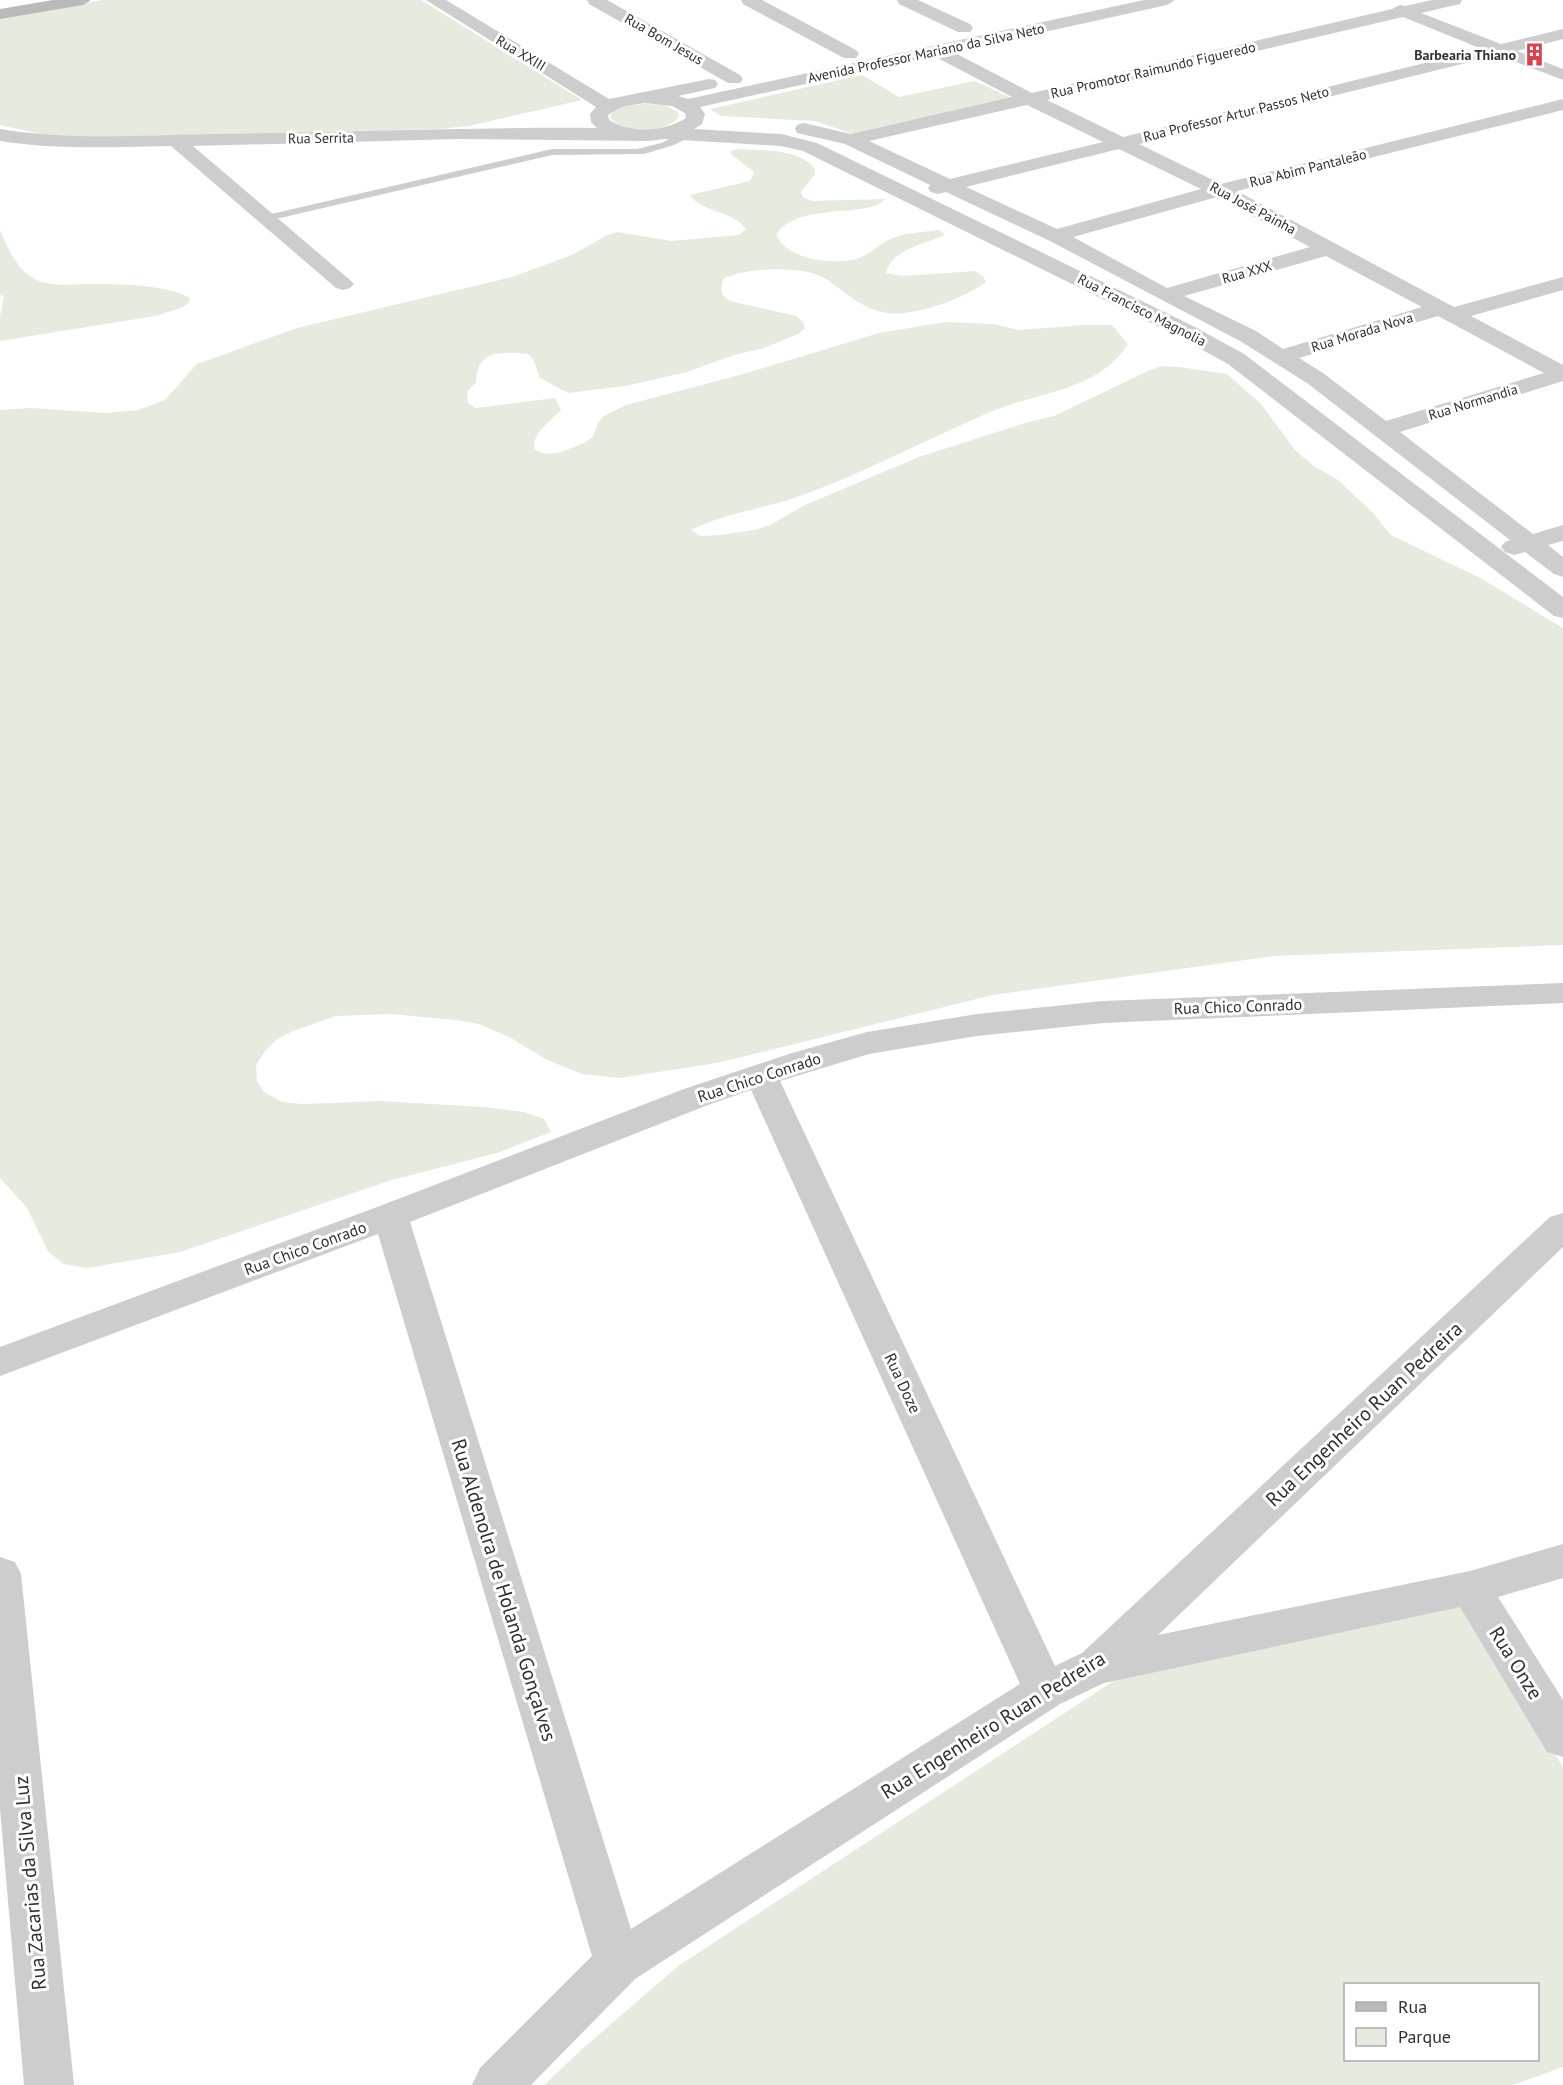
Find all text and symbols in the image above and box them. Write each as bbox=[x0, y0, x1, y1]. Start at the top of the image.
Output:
street label: Rua Bom Jesus bbox=[622, 9, 707, 69]
street label: Avenida Professor Mariano da Silva Neto bbox=[806, 19, 1046, 87]
street label: Rua XXIII bbox=[493, 31, 549, 75]
street label: Rua Promotor Raimundo Figueredo bbox=[1049, 38, 1257, 102]
building icon: Barbearia Thiano bbox=[1521, 42, 1547, 68]
place label: Barbearia Thiano bbox=[1414, 46, 1516, 64]
street label: Rua Professor Artur Passos Neto bbox=[1141, 82, 1331, 146]
street label: Rua Serrita bbox=[288, 128, 354, 148]
street label: Rua Abim Pantaleão bbox=[1248, 145, 1368, 191]
street label: Rua José Painha bbox=[1207, 178, 1299, 238]
street label: Rua XXX bbox=[1220, 256, 1274, 288]
street label: Rua Francisco Magnolia bbox=[1075, 270, 1209, 350]
street label: Rua Morada Nova bbox=[1309, 308, 1415, 356]
street label: Rua Normandia bbox=[1426, 380, 1520, 424]
street label: Rua Chico Conrado bbox=[1173, 994, 1303, 1018]
street label: Rua Chico Conrado bbox=[695, 1048, 823, 1106]
street label: Rua Chico Conrado bbox=[241, 1217, 369, 1279]
street label: Rua Engenheiro Ruan Pedreira bbox=[1260, 1316, 1468, 1512]
street label: Rua Doze bbox=[880, 1350, 926, 1416]
street label: Rua Aldenolra de Holanda Gonçalves bbox=[446, 1436, 562, 1744]
street label: Rua Onze bbox=[1483, 1622, 1549, 1704]
street label: Rua Engenheiro Ruan Pedreira bbox=[876, 1645, 1110, 1805]
street label: Rua Zacarias da Silva Luz bbox=[8, 1775, 52, 1991]
legend bbox=[1344, 1983, 1539, 2061]
text: Rua bbox=[1398, 1995, 1427, 2018]
text: Parque bbox=[1398, 2025, 1451, 2048]

